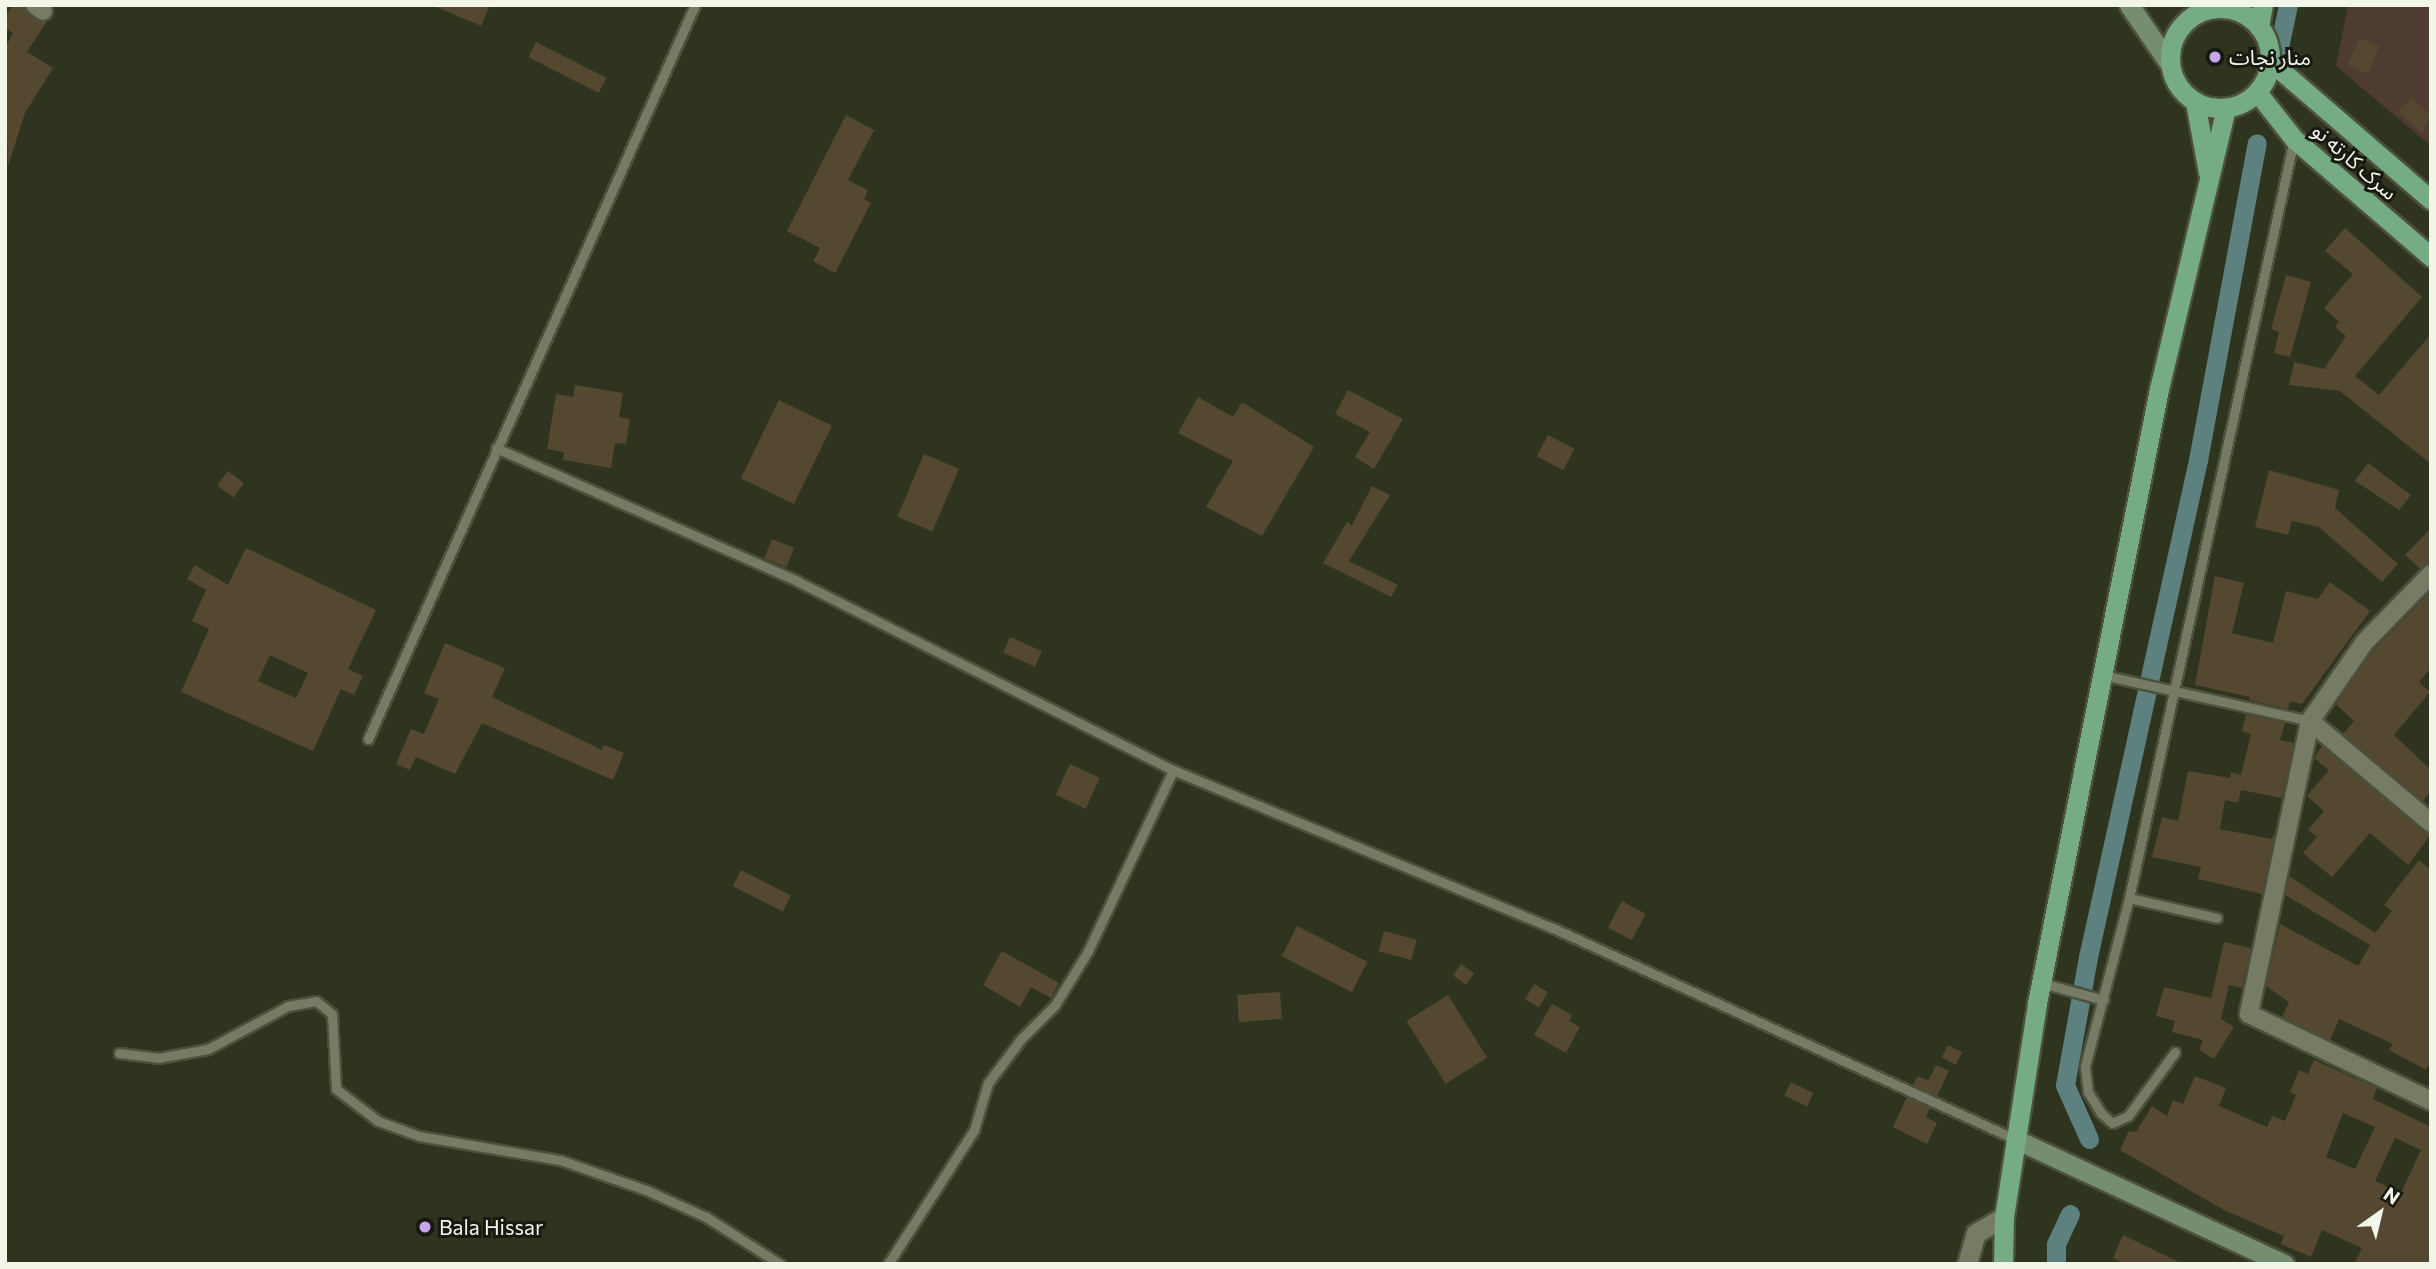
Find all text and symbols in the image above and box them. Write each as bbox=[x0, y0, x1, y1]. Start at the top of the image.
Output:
place label: منار نجات bbox=[2229, 44, 2311, 70]
marker: منار نجات bbox=[2207, 49, 2223, 65]
street label: سرک کارته نو bbox=[2307, 117, 2403, 205]
north arrow bbox=[2345, 1178, 2415, 1248]
text: N bbox=[2380, 1182, 2404, 1209]
place label: Bala Hissar bbox=[439, 1214, 543, 1240]
marker: Bala Hissar bbox=[417, 1219, 433, 1235]

